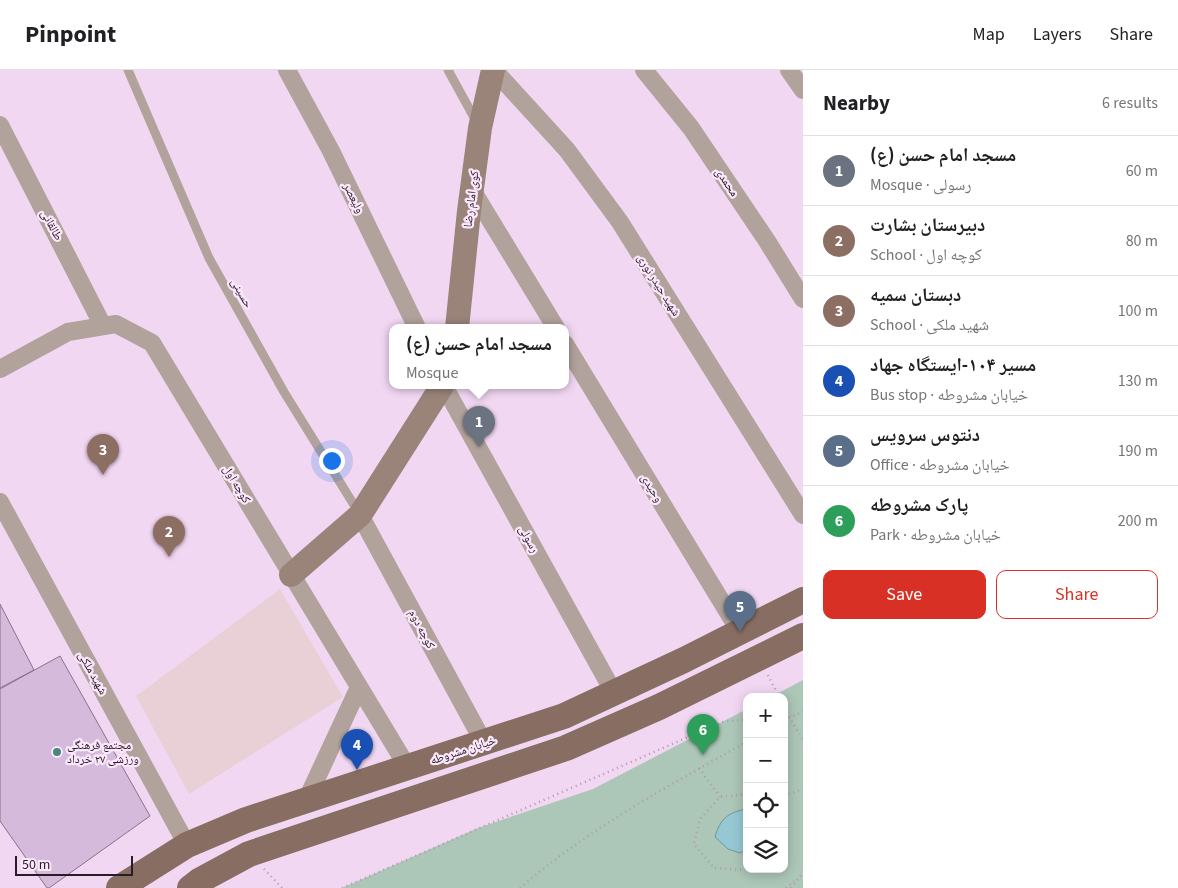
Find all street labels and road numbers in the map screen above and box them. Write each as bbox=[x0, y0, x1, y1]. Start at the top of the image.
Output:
street label: محمدی bbox=[711, 164, 742, 200]
street label: کوی امام رضا bbox=[460, 170, 483, 228]
street label: ولیعصر bbox=[339, 179, 368, 216]
street label: طالقانی bbox=[36, 207, 67, 244]
street label: شهید حیدر نوری bbox=[633, 251, 685, 320]
street label: حسینی bbox=[226, 275, 257, 312]
street label: کوچه اول bbox=[219, 462, 255, 507]
street label: وحیدی bbox=[636, 471, 667, 506]
street label: رسولی bbox=[514, 522, 543, 556]
street label: کوچه دوم bbox=[404, 606, 439, 652]
street label: شهید ملکی bbox=[74, 649, 111, 698]
street label: خیابان مشروطه bbox=[428, 732, 498, 769]

